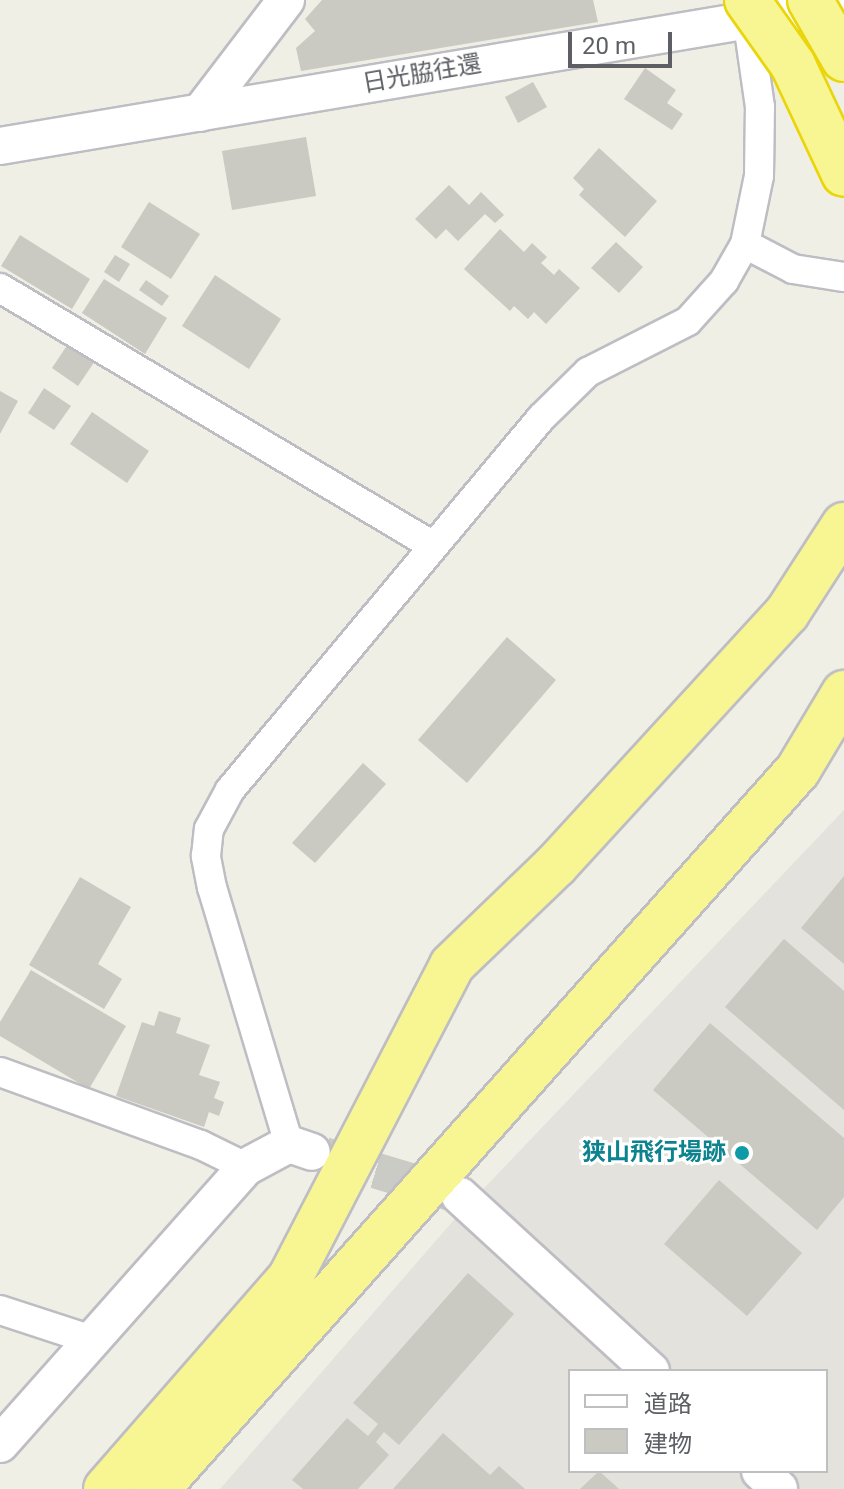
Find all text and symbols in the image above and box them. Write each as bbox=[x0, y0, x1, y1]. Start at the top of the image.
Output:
scale bar bbox=[572, 16, 676, 66]
text: 20 m bbox=[582, 32, 636, 60]
street label: 日光脇往還 bbox=[360, 49, 484, 99]
place label: 狭山飛行場跡 bbox=[582, 1139, 726, 1167]
marker: 狭山飛行場跡 bbox=[733, 1144, 751, 1162]
legend bbox=[568, 1369, 828, 1473]
text: 道路 bbox=[644, 1390, 692, 1418]
text: 建物 bbox=[644, 1430, 692, 1458]

